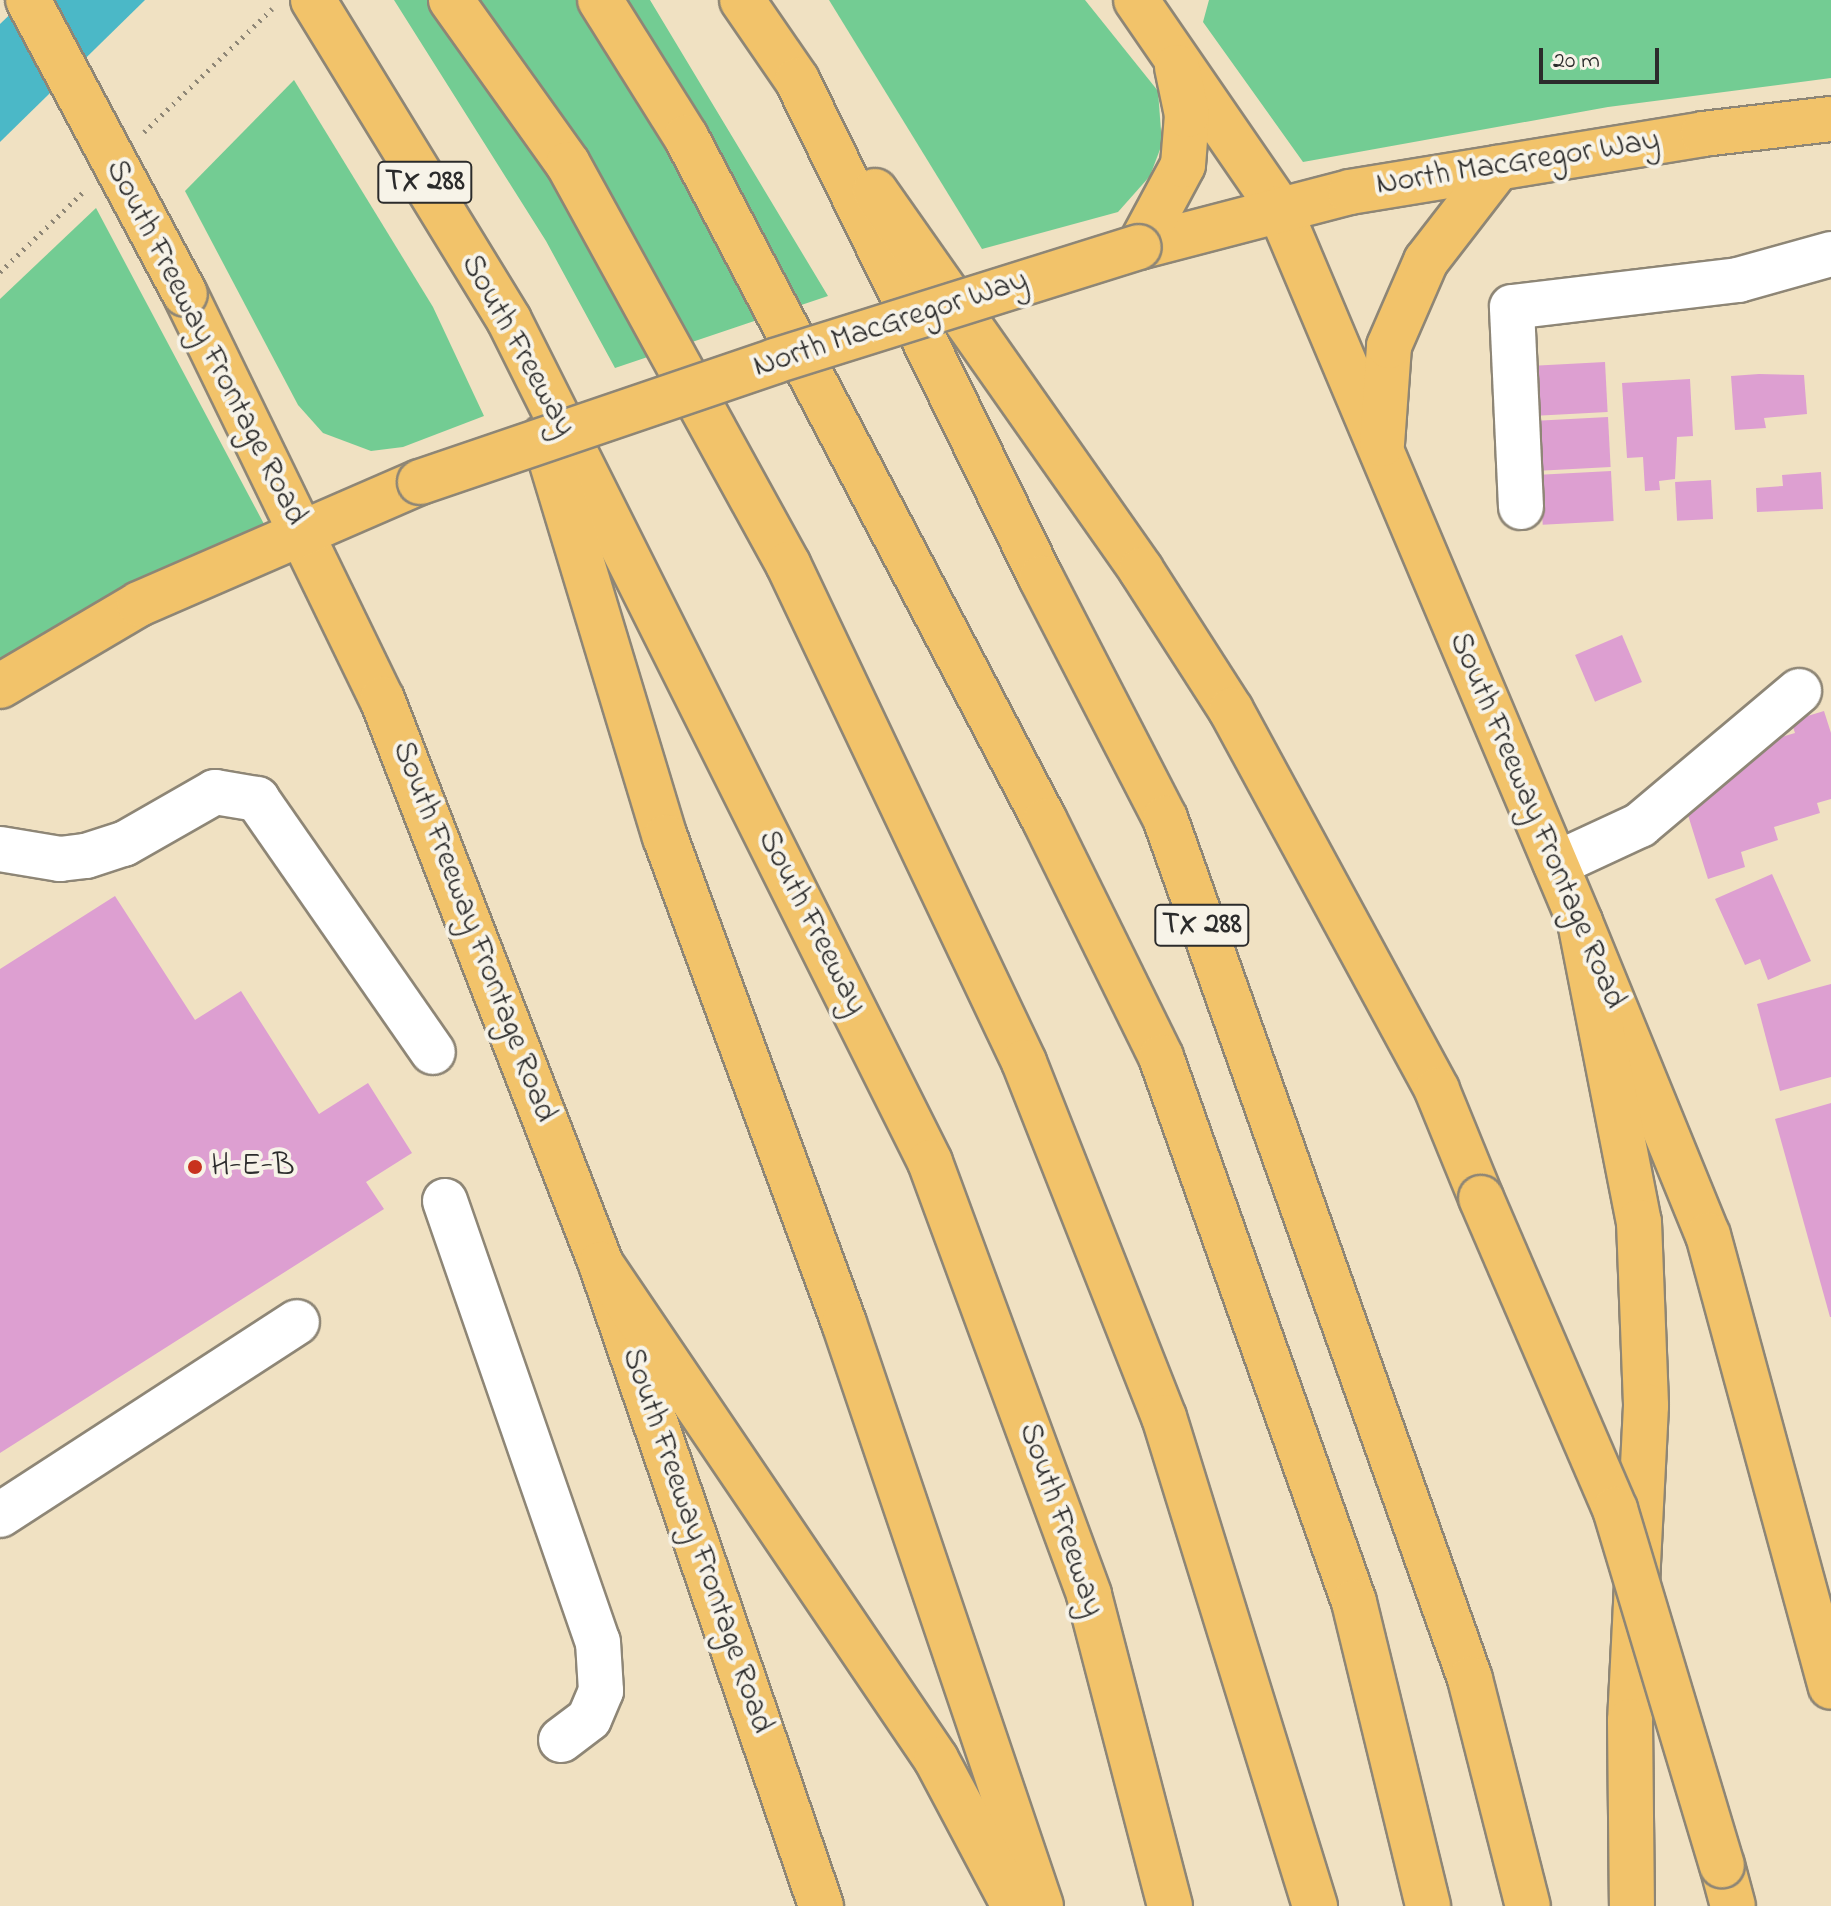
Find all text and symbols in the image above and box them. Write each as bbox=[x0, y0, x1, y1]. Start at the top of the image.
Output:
scale bar bbox=[1543, 32, 1663, 82]
text: 20 m bbox=[1553, 44, 1600, 79]
street label: North MacGregor Way bbox=[1374, 123, 1662, 205]
street label: South Freeway Frontage Road bbox=[96, 154, 314, 532]
road number: TX 288 bbox=[377, 156, 473, 208]
street label: South Freeway bbox=[451, 248, 583, 444]
street label: North MacGregor Way bbox=[749, 263, 1033, 387]
street label: South Freeway Frontage Road bbox=[1439, 627, 1633, 1015]
street label: South Freeway Frontage Road bbox=[382, 736, 564, 1128]
street label: South Freeway bbox=[748, 824, 874, 1022]
road number: TX 288 bbox=[1154, 899, 1250, 951]
place label: H-E-B bbox=[211, 1148, 295, 1186]
marker: H-E-B bbox=[186, 1158, 204, 1176]
street label: South Freeway Frontage Road bbox=[612, 1343, 780, 1739]
street label: South Freeway bbox=[1009, 1418, 1111, 1622]

